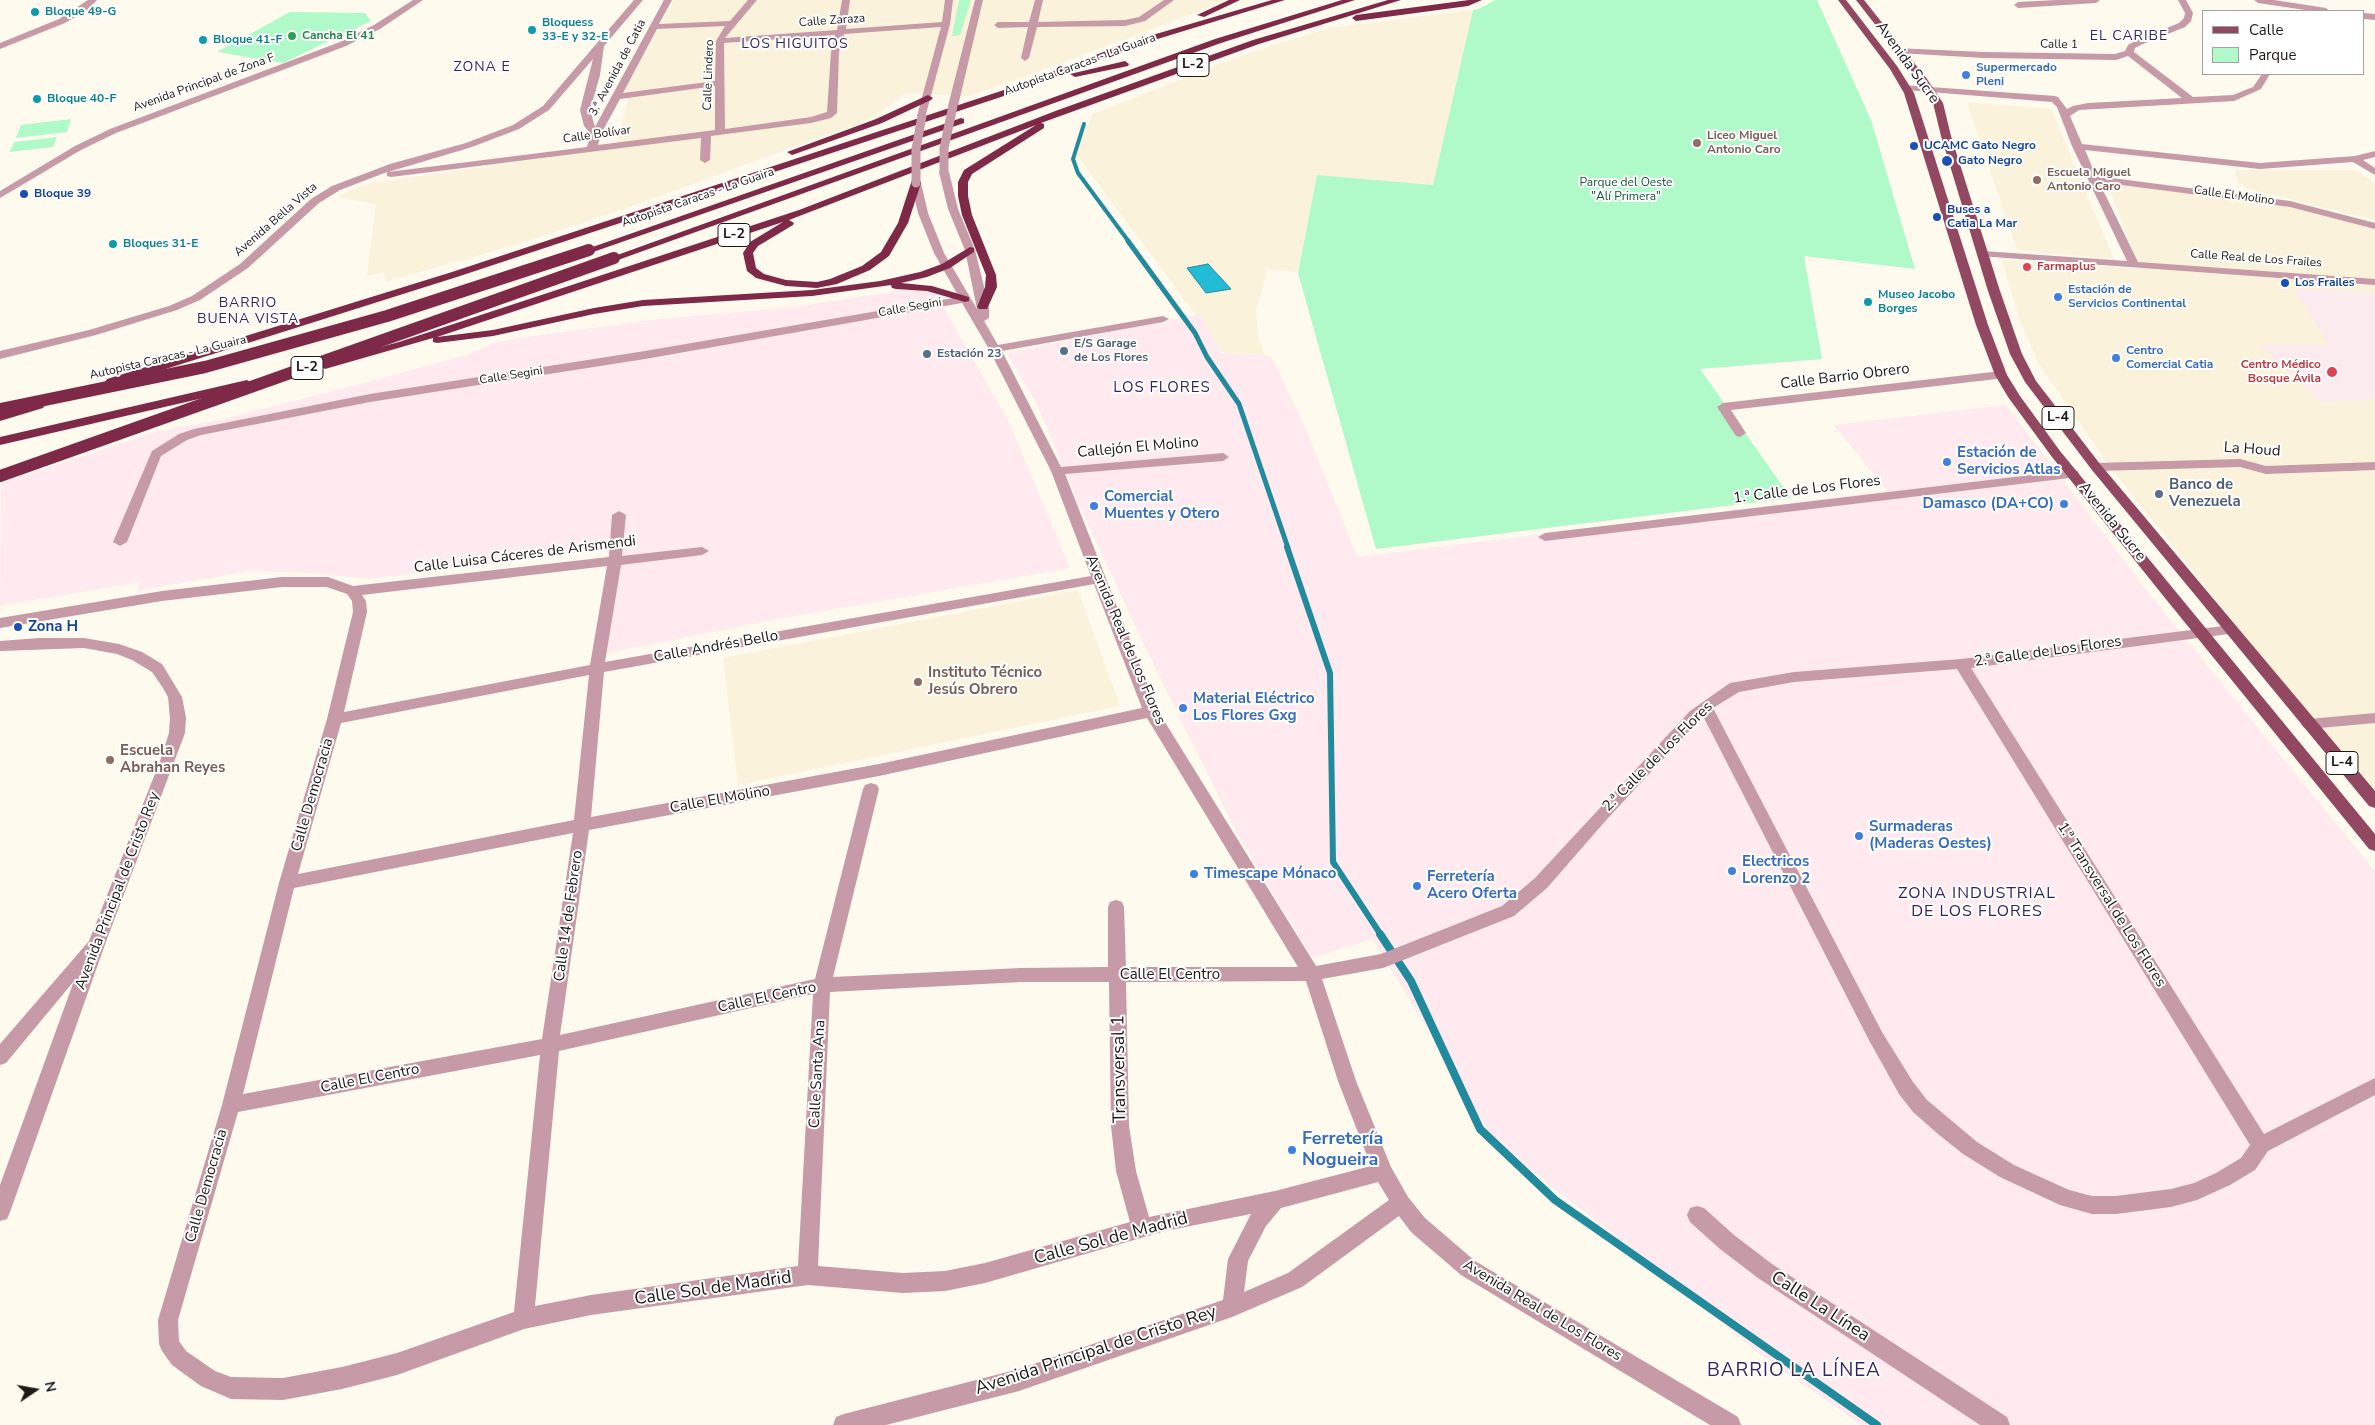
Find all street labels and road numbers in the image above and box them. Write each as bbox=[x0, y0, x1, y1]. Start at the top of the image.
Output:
street label: Calle Zaraza bbox=[798, 11, 866, 31]
street label: 3.ª Avenida de Catia bbox=[586, 17, 650, 119]
street label: Avenida Sucre bbox=[1871, 19, 1943, 107]
street label: Autopista Caracas - La Guaira bbox=[1002, 31, 1158, 99]
street label: Calle 1 bbox=[2040, 37, 2078, 53]
street label: Calle Lindero bbox=[701, 39, 717, 111]
street label: Avenida Principal de Zona F bbox=[131, 51, 277, 115]
road number: L-2 bbox=[1177, 54, 1209, 76]
street label: Calle Bolívar bbox=[562, 123, 632, 147]
street label: Autopista Caracas - La Guaira bbox=[620, 165, 776, 231]
street label: Avenida Bella Vista bbox=[232, 180, 320, 260]
street label: Calle El Molino bbox=[2193, 183, 2275, 209]
road number: L-2 bbox=[718, 224, 750, 246]
street label: Calle Real de Los Frailes bbox=[2190, 247, 2322, 271]
street label: Calle Segini bbox=[877, 295, 943, 321]
street label: Autopista Caracas - La Guaira bbox=[88, 333, 248, 383]
road number: L-2 bbox=[291, 356, 323, 379]
street label: Calle Barrio Obrero bbox=[1779, 360, 1911, 394]
street label: Calle Segini bbox=[478, 364, 544, 388]
road number: L-4 bbox=[2042, 406, 2074, 429]
street label: Callejón El Molino bbox=[1077, 434, 1199, 462]
street label: La Houd bbox=[2223, 439, 2281, 461]
street label: 1.ª Calle de Los Flores bbox=[1732, 472, 1882, 508]
street label: Avenida Sucre bbox=[2075, 479, 2149, 565]
street label: Calle Luisa Cáceres de Arismendi bbox=[413, 532, 637, 578]
street label: Avenida Real de Los Flores bbox=[1081, 553, 1169, 727]
street label: Calle Andrés Bello bbox=[652, 627, 780, 667]
street label: 2.ª Calle de Los Flores bbox=[1973, 633, 2123, 671]
street label: 2.ª Calle de Los Flores bbox=[1599, 698, 1717, 816]
street label: Calle Democracia bbox=[288, 736, 338, 854]
road number: L-4 bbox=[2326, 751, 2358, 774]
street label: Calle El Molino bbox=[668, 782, 772, 818]
street label: Avenida Principal de Cristo Rey bbox=[72, 790, 164, 992]
street label: 1.ª Transversal de Los Flores bbox=[2053, 819, 2169, 991]
street label: Calle 14 de Febrero bbox=[551, 849, 587, 983]
street label: Calle El Centro bbox=[1120, 966, 1220, 984]
street label: Calle El Centro bbox=[716, 979, 818, 1017]
street label: Transversal 1 bbox=[1108, 1015, 1132, 1123]
street label: Calle Santa Ana bbox=[806, 1019, 830, 1129]
street label: Calle El Centro bbox=[319, 1061, 421, 1097]
street label: Calle Democracia bbox=[182, 1127, 232, 1245]
street label: Calle Sol de Madrid bbox=[1032, 1208, 1190, 1270]
street label: Avenida Real de Los Flores bbox=[1459, 1256, 1625, 1366]
street label: Calle Sol de Madrid bbox=[633, 1267, 793, 1311]
street label: Calle La Línea bbox=[1767, 1267, 1873, 1347]
street label: Avenida Principal de Cristo Rey bbox=[973, 1302, 1219, 1400]

